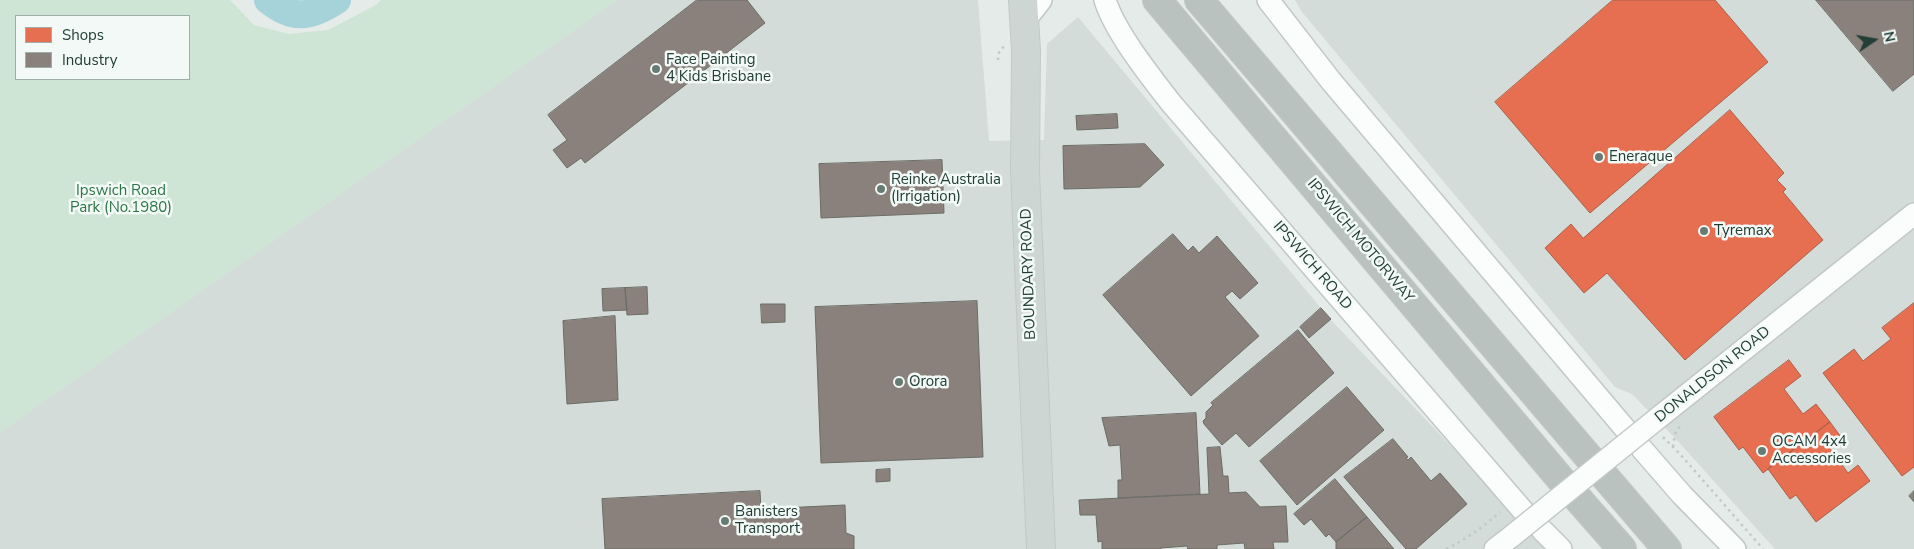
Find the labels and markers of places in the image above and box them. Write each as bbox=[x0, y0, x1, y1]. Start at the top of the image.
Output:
place label: Face Painting 4 Kids Brisbane bbox=[666, 51, 771, 86]
marker: Face Painting 4 Kids Brisbane bbox=[650, 63, 662, 75]
place label: Eneraque bbox=[1609, 148, 1673, 166]
marker: Eneraque bbox=[1593, 151, 1605, 163]
place label: Reinke Australia (Irrigation) bbox=[891, 171, 1001, 206]
marker: Reinke Australia (Irrigation) bbox=[875, 183, 887, 195]
place label: Tyremax bbox=[1714, 222, 1772, 240]
marker: Tyremax bbox=[1698, 225, 1710, 237]
place label: Orora bbox=[909, 373, 947, 391]
marker: Orora bbox=[893, 376, 905, 388]
place label: OCAM 4x4 Accessories bbox=[1772, 433, 1851, 468]
marker: OCAM 4x4 Accessories bbox=[1756, 445, 1768, 457]
place label: Banisters Transport bbox=[735, 503, 800, 538]
marker: Banisters Transport bbox=[719, 515, 731, 527]

